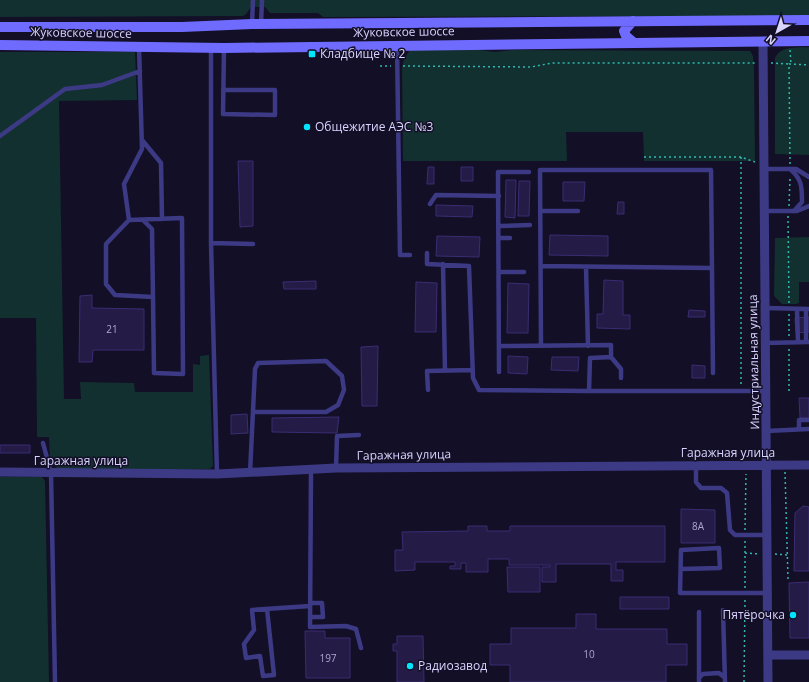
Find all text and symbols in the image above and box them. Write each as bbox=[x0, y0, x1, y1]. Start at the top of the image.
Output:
north arrow bbox=[757, 12, 797, 52]
street label: Жуковское шоссе bbox=[353, 22, 455, 41]
street label: Жуковское шоссе bbox=[30, 23, 132, 42]
text: N bbox=[762, 32, 779, 49]
place label: Кладбище № 2 bbox=[320, 45, 405, 62]
marker: Кладбище № 2 bbox=[307, 49, 317, 59]
place label: Общежитие АЭС №3 bbox=[315, 118, 434, 135]
marker: Общежитие АЭС №3 bbox=[302, 122, 312, 132]
street label: Индустриальная улица bbox=[744, 294, 763, 430]
house number: 21 bbox=[106, 322, 118, 336]
street label: Гаражная улица bbox=[681, 444, 775, 461]
street label: Гаражная улица bbox=[357, 445, 451, 464]
street label: Гаражная улица bbox=[34, 452, 128, 469]
house number: 8А bbox=[692, 519, 705, 533]
place label: Пятёрочка bbox=[723, 606, 785, 623]
marker: Пятёрочка bbox=[788, 610, 798, 620]
house number: 10 bbox=[583, 647, 595, 661]
house number: 197 bbox=[319, 651, 337, 665]
place label: Радиозавод bbox=[418, 657, 487, 674]
marker: Радиозавод bbox=[405, 661, 415, 671]

